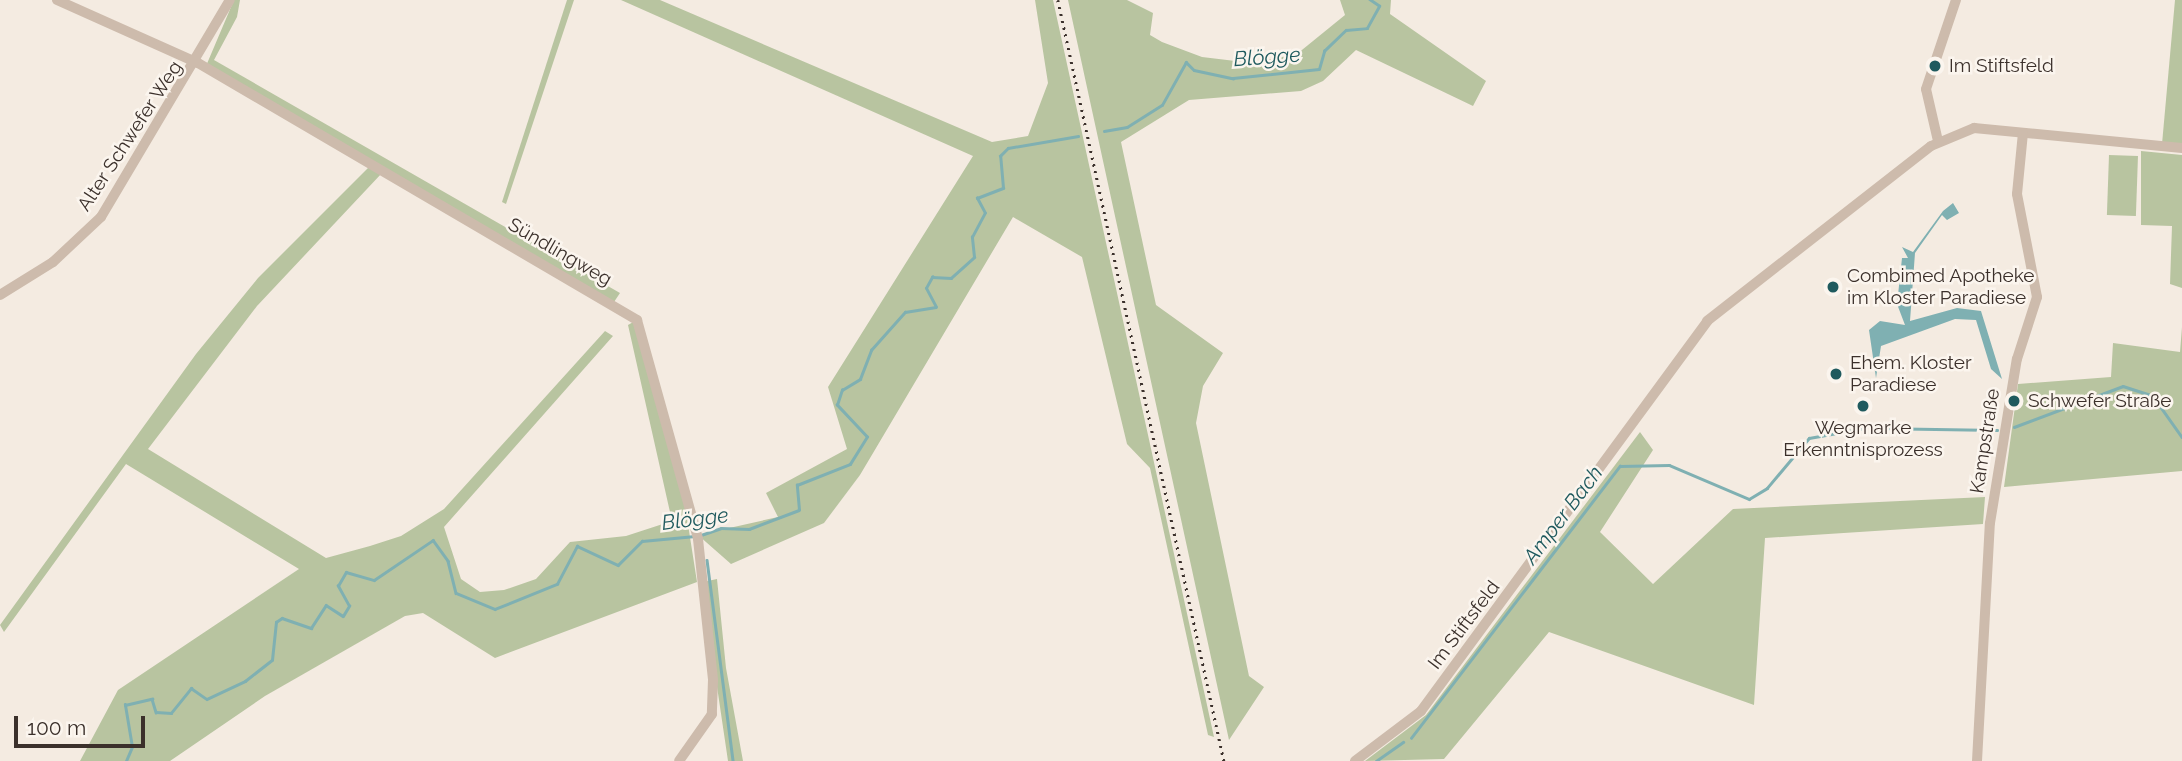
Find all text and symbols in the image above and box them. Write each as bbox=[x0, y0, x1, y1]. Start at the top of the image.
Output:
water label: Blögge bbox=[1233, 42, 1301, 72]
place label: Im Stiftsfeld bbox=[1949, 55, 2054, 77]
street label: Alter Schwefer Weg bbox=[73, 56, 187, 216]
marker: Im Stiftsfeld bbox=[1927, 58, 1943, 74]
street label: Sündlingweg bbox=[504, 213, 616, 291]
place label: Combimed Apotheke im Kloster Paradiese bbox=[1847, 265, 2035, 309]
marker: Combimed Apotheke im Kloster Paradiese bbox=[1825, 279, 1841, 295]
place label: Ehem. Kloster Paradiese bbox=[1850, 352, 1972, 396]
marker: Ehem. Kloster Paradiese bbox=[1828, 366, 1844, 382]
street label: Kampstraße bbox=[1965, 387, 2005, 495]
place label: Schwefer Straße bbox=[2028, 390, 2172, 412]
marker: Schwefer Straße bbox=[2006, 393, 2022, 409]
marker: Wegmarke Erkenntnisprozess bbox=[1855, 398, 1871, 414]
place label: Wegmarke Erkenntnisprozess bbox=[1783, 417, 1943, 461]
water label: Amper Bach bbox=[1518, 461, 1608, 569]
water label: Blögge bbox=[660, 502, 730, 536]
street label: Im Stiftsfeld bbox=[1423, 576, 1505, 674]
scale bar bbox=[18, 702, 149, 746]
text: 100 m bbox=[27, 715, 86, 740]

